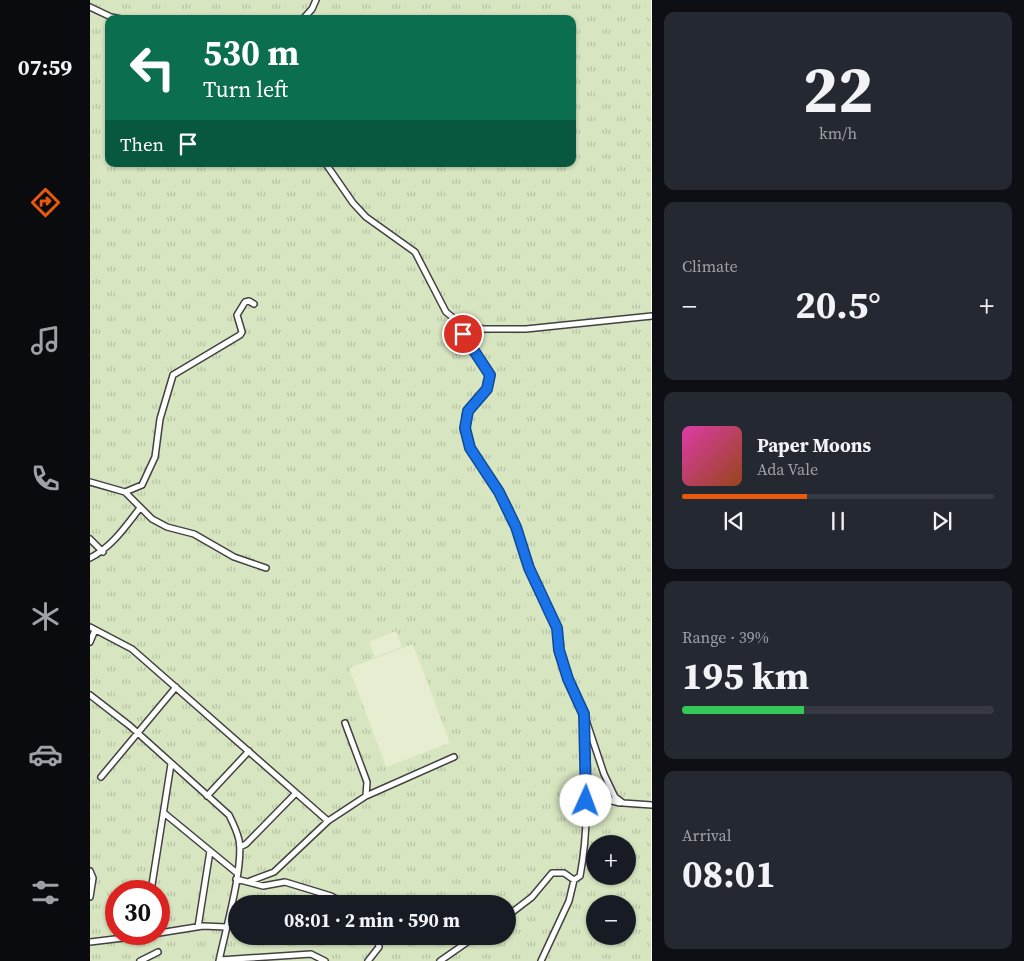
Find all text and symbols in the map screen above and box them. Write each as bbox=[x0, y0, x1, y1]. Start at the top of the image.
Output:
text: 530 m bbox=[203, 29, 299, 77]
icon: left bbox=[120, 35, 185, 100]
text: 22 bbox=[803, 45, 873, 134]
text: 07:59 bbox=[18, 52, 72, 82]
text: Turn left bbox=[203, 74, 288, 104]
text: km/h bbox=[819, 122, 857, 144]
icon: arrive bbox=[174, 130, 202, 158]
text: Then bbox=[120, 131, 164, 157]
icon: directions bbox=[28, 185, 63, 220]
text: Climate bbox=[682, 255, 738, 277]
text: 20.5° bbox=[795, 279, 881, 331]
text: − bbox=[682, 287, 697, 325]
text: + bbox=[979, 287, 994, 325]
pin bbox=[442, 313, 484, 355]
icon: arrive bbox=[449, 320, 477, 348]
icon: music bbox=[28, 323, 63, 358]
text: Paper Moons bbox=[757, 432, 871, 458]
text: Ada Vale bbox=[757, 458, 818, 480]
icon: phone bbox=[28, 461, 63, 496]
icon: previous bbox=[720, 507, 748, 535]
icon: pause bbox=[824, 507, 852, 535]
icon: next bbox=[928, 507, 956, 535]
icon: climate bbox=[28, 599, 63, 634]
text: Range · 39% bbox=[682, 626, 769, 648]
text: 195 km bbox=[682, 650, 809, 702]
icon: car bbox=[28, 737, 63, 772]
position arrow bbox=[559, 774, 611, 826]
text: Arrival bbox=[682, 824, 731, 846]
map controls bbox=[586, 835, 636, 945]
button: + bbox=[586, 835, 636, 885]
text: 08:01 bbox=[682, 848, 776, 900]
icon: filters bbox=[28, 875, 63, 910]
speed limit sign: 30 bbox=[105, 880, 170, 945]
button: − bbox=[586, 895, 636, 945]
text: 08:01 · 2 min · 590 m bbox=[284, 907, 460, 933]

